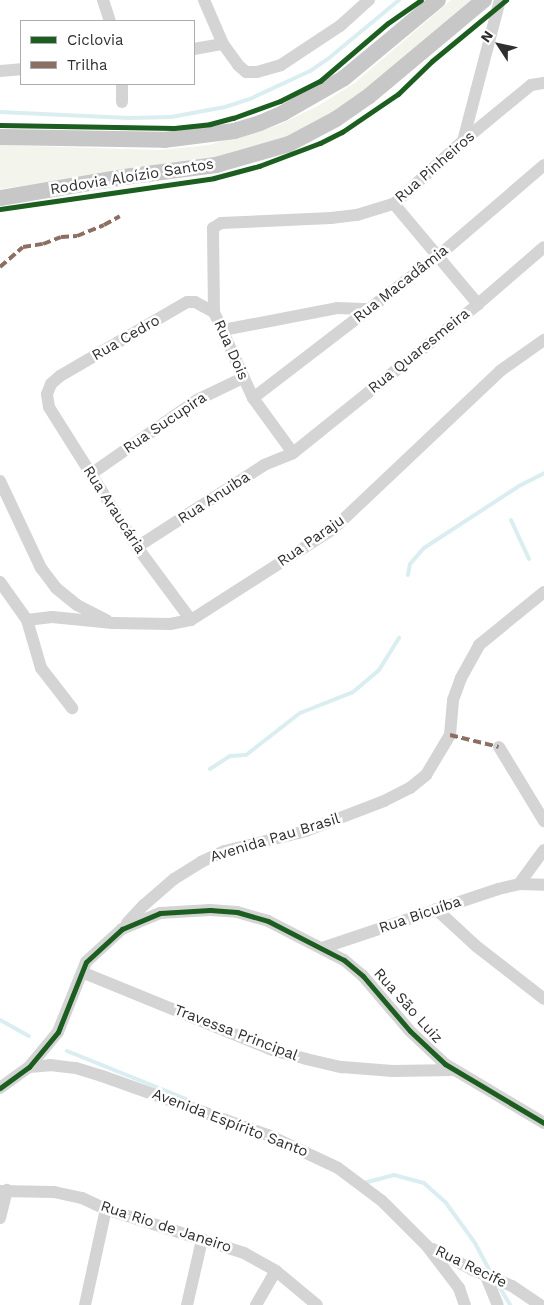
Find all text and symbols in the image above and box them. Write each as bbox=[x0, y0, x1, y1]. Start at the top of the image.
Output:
legend bbox=[20, 20, 195, 85]
north arrow bbox=[474, 20, 524, 70]
text: N bbox=[477, 28, 496, 45]
text: Ciclovia bbox=[67, 31, 124, 49]
text: Trilha bbox=[67, 56, 108, 74]
street label: Rua Pinheiros bbox=[391, 127, 479, 207]
street label: Rodovia Aloízio Santos bbox=[48, 155, 216, 199]
street label: Rua Macadâmia bbox=[350, 241, 452, 327]
street label: Rua Quaresmeira bbox=[365, 305, 473, 397]
street label: Rua Cedro bbox=[89, 311, 163, 365]
street label: Rua Dois bbox=[210, 317, 252, 383]
street label: Rua Sucupira bbox=[120, 388, 210, 458]
street label: Rua Araucária bbox=[79, 462, 149, 558]
street label: Rua Anuiba bbox=[174, 468, 254, 528]
street label: Rua Paraju bbox=[274, 511, 348, 571]
street label: Avenida Pau Brasil bbox=[208, 810, 342, 866]
street label: Rua Bicuíba bbox=[376, 892, 464, 938]
street label: Rua São Luiz bbox=[370, 965, 446, 1047]
street label: Travessa Principal bbox=[171, 1001, 301, 1065]
street label: Avenida Espírito Santo bbox=[149, 1085, 311, 1161]
street label: Rua Rio de Janeiro bbox=[98, 1197, 234, 1257]
street label: Rua Recife bbox=[432, 1242, 510, 1292]

